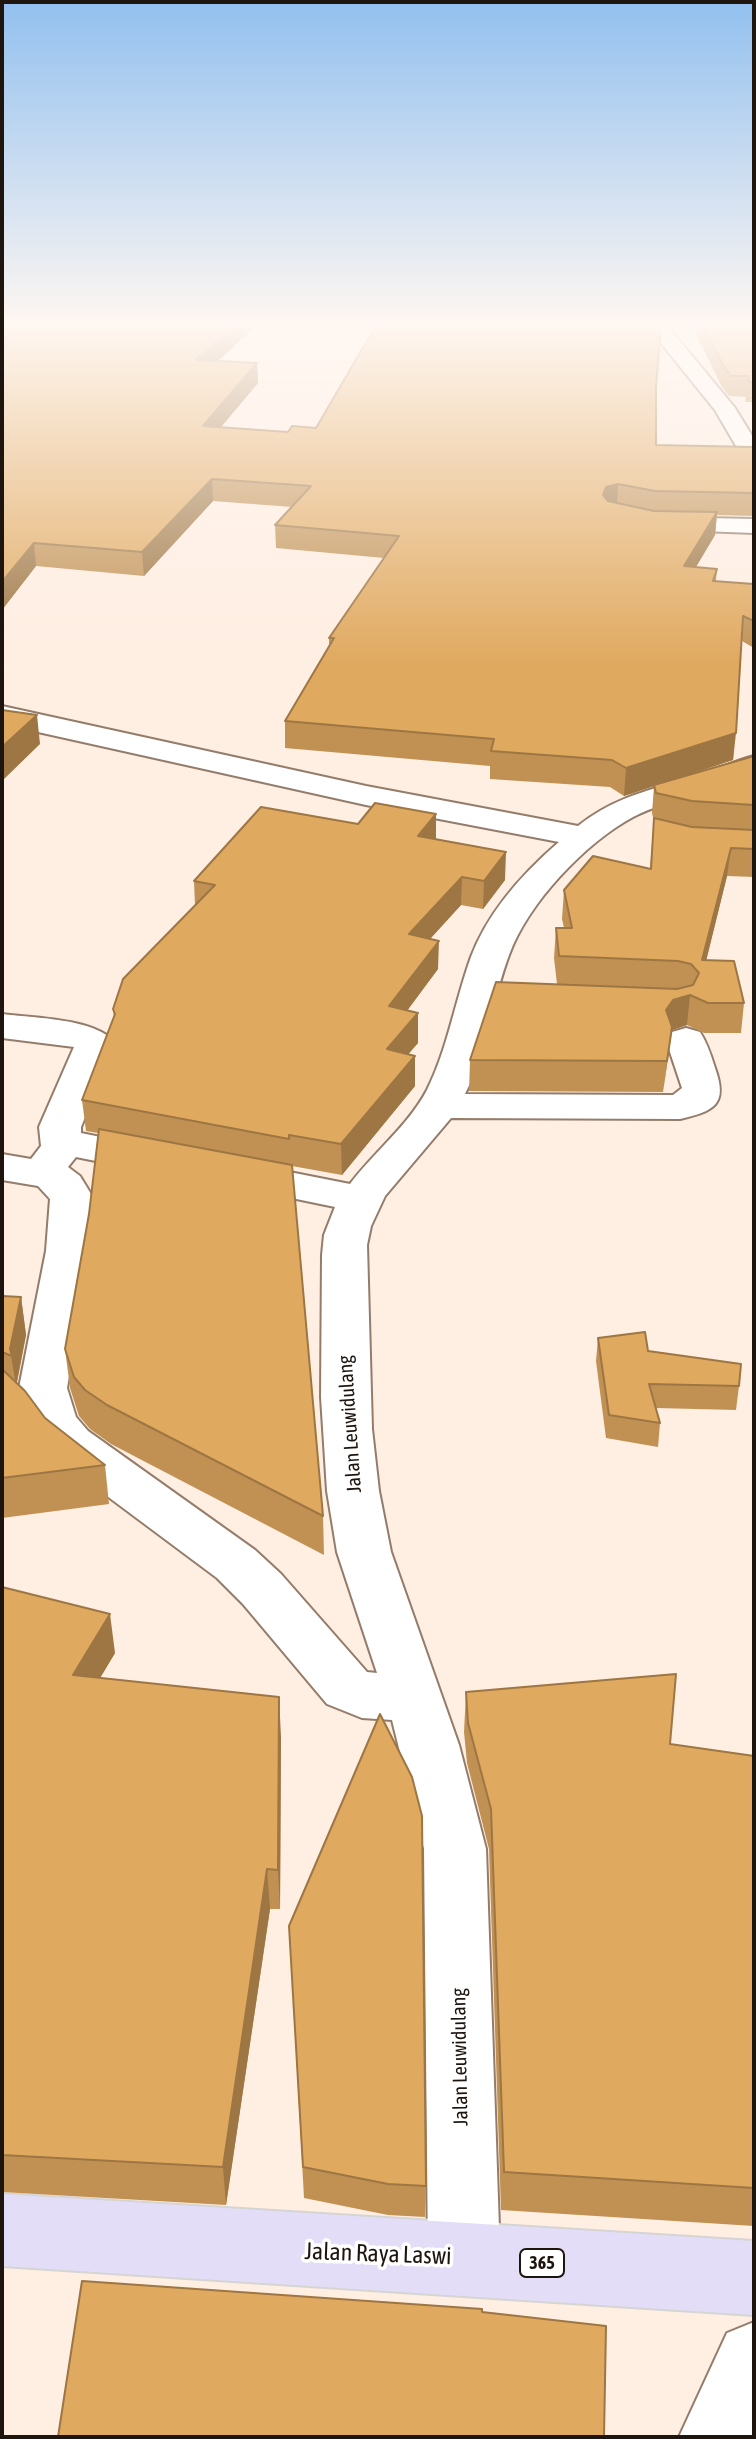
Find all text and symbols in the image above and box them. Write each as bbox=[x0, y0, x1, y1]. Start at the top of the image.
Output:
street label: Jalan Leuwidulang bbox=[333, 1354, 367, 1494]
street label: Jalan Leuwidulang bbox=[447, 1988, 473, 2126]
street label: Jalan Raya Laswi bbox=[304, 2237, 452, 2271]
road number: 365 bbox=[520, 2249, 564, 2277]

